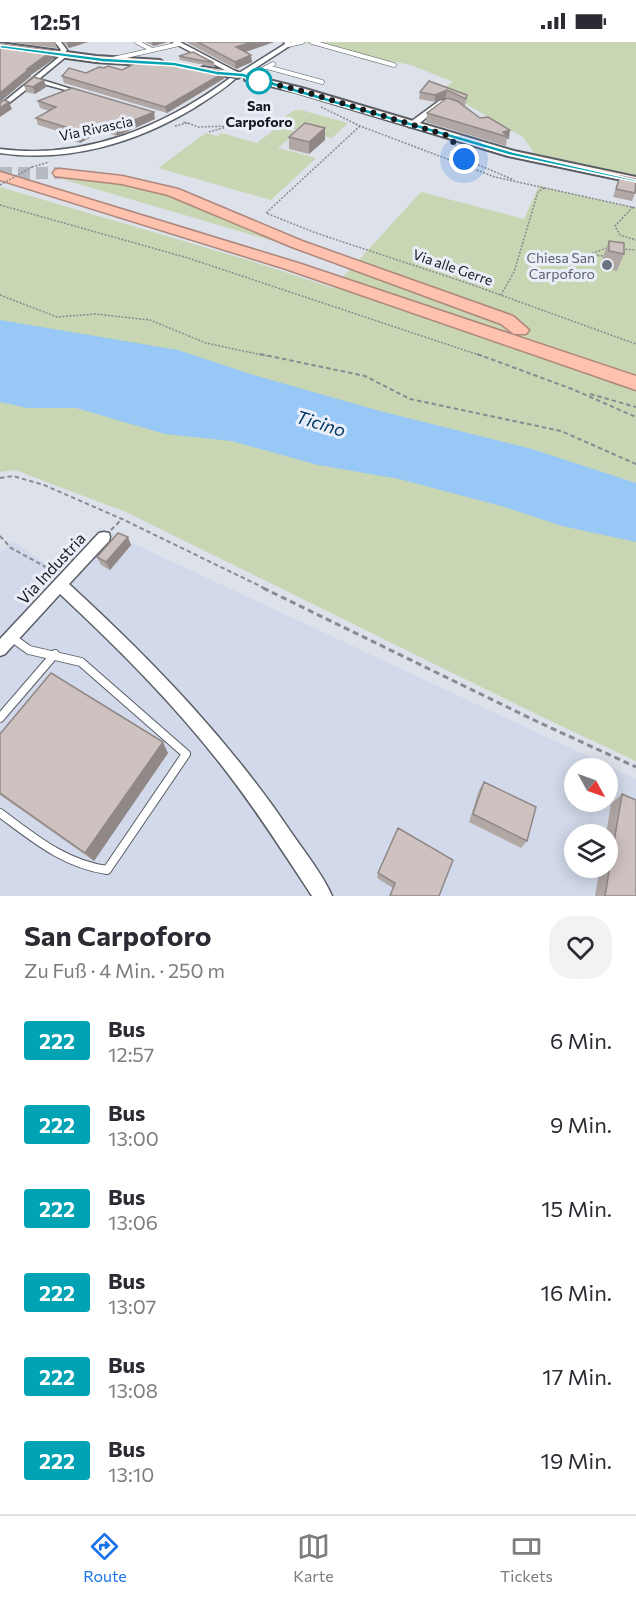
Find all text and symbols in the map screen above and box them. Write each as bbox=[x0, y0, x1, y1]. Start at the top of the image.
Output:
text: 12:51 bbox=[30, 8, 81, 35]
marker: San Carpoforo bbox=[246, 68, 272, 94]
place label: San Carpoforo bbox=[225, 97, 293, 130]
street label: Via Rivascia bbox=[58, 112, 134, 144]
your location bbox=[449, 144, 479, 174]
street label: Via alle Gerre bbox=[411, 245, 495, 289]
place label: Chiesa San Carpoforo bbox=[526, 249, 595, 282]
marker: Chiesa San Carpoforo bbox=[600, 258, 614, 272]
water label: Ticino bbox=[294, 405, 348, 441]
street label: Via Industria bbox=[13, 528, 89, 608]
north arrow bbox=[564, 758, 618, 812]
map controls bbox=[564, 758, 618, 878]
button: layers bbox=[564, 824, 618, 878]
button: heart bbox=[549, 916, 612, 979]
text: San Carpoforo bbox=[24, 918, 211, 952]
text: Zu Fuß · 4 Min. · 250 m bbox=[24, 958, 225, 982]
text: Bus bbox=[108, 1015, 145, 1042]
text: 6 Min. bbox=[550, 1027, 612, 1054]
text: 222 bbox=[39, 1028, 75, 1053]
text: 12:57 bbox=[108, 1042, 154, 1066]
text: Bus bbox=[108, 1099, 145, 1126]
text: 9 Min. bbox=[550, 1111, 612, 1138]
text: 222 bbox=[39, 1112, 75, 1137]
text: 13:00 bbox=[108, 1126, 159, 1150]
text: Bus bbox=[108, 1183, 145, 1210]
text: 15 Min. bbox=[541, 1195, 612, 1222]
text: 222 bbox=[39, 1196, 75, 1221]
text: 13:06 bbox=[108, 1210, 158, 1234]
text: Bus bbox=[108, 1267, 145, 1294]
text: 16 Min. bbox=[541, 1279, 612, 1306]
text: 222 bbox=[39, 1280, 75, 1305]
text: 13:07 bbox=[108, 1294, 156, 1318]
text: Bus bbox=[108, 1351, 145, 1378]
text: 17 Min. bbox=[542, 1363, 612, 1390]
text: 222 bbox=[39, 1364, 75, 1389]
text: 13:08 bbox=[108, 1378, 158, 1402]
text: Bus bbox=[108, 1435, 145, 1462]
text: 19 Min. bbox=[541, 1447, 612, 1474]
text: 222 bbox=[39, 1448, 75, 1473]
text: 13:10 bbox=[108, 1462, 154, 1486]
tab: Route bbox=[83, 1530, 127, 1585]
tab: Karte bbox=[293, 1530, 334, 1585]
tab: Tickets bbox=[500, 1530, 553, 1585]

